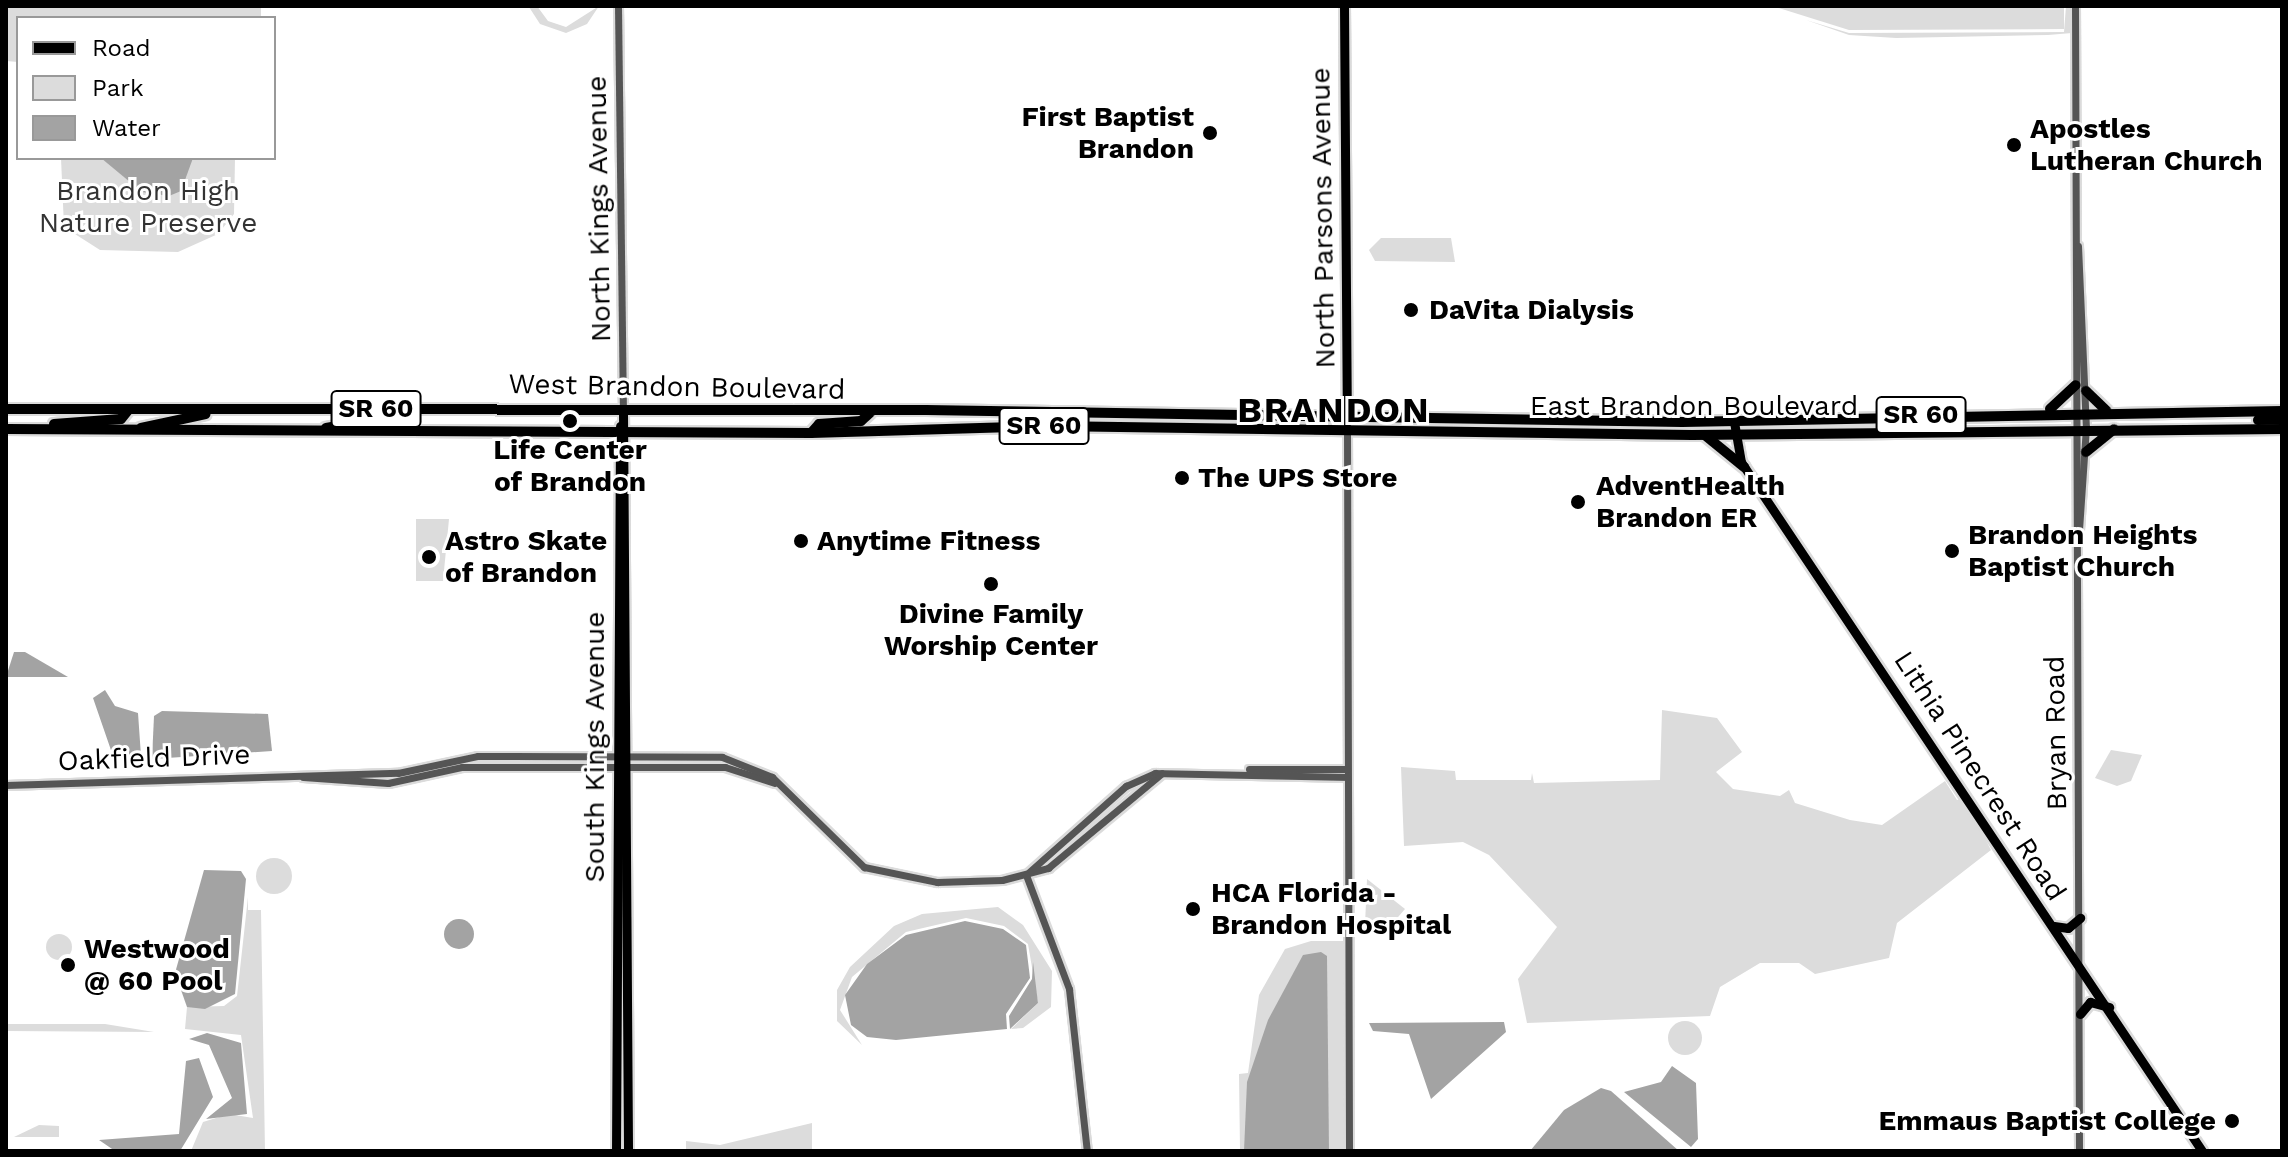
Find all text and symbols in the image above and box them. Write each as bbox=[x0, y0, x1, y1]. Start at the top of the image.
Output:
legend bbox=[16, 16, 276, 160]
text: Road bbox=[92, 34, 151, 62]
street label: North Parsons Avenue bbox=[1304, 67, 1342, 369]
text: Park bbox=[92, 74, 144, 102]
street label: North Kings Avenue bbox=[580, 75, 618, 343]
place label: First Baptist Brandon bbox=[1021, 100, 1194, 166]
place label: Apostles Lutheran Church bbox=[2030, 112, 2263, 178]
text: Water bbox=[92, 114, 161, 142]
marker: First Baptist Brandon bbox=[1201, 124, 1219, 142]
marker: Apostles Lutheran Church bbox=[2005, 136, 2023, 154]
park label: Brandon High Nature Preserve bbox=[39, 174, 257, 240]
place label: DaVita Dialysis bbox=[1429, 293, 1634, 327]
marker: DaVita Dialysis bbox=[1400, 299, 1422, 321]
street label: West Brandon Boulevard bbox=[508, 367, 846, 407]
road number: SR 60 bbox=[330, 387, 422, 431]
district label: BRANDON bbox=[1237, 389, 1431, 433]
street label: East Brandon Boulevard bbox=[1530, 389, 1858, 423]
road number: SR 60 bbox=[1875, 393, 1967, 437]
road number: SR 60 bbox=[998, 404, 1090, 448]
marker: Life Center of Brandon bbox=[561, 412, 579, 430]
place label: Life Center of Brandon bbox=[493, 433, 647, 499]
place label: The UPS Store bbox=[1198, 461, 1397, 495]
marker: The UPS Store bbox=[1173, 469, 1191, 487]
place label: AdventHealth Brandon ER bbox=[1596, 469, 1785, 535]
marker: AdventHealth Brandon ER bbox=[1567, 491, 1589, 513]
place label: Brandon Heights Baptist Church bbox=[1968, 518, 2197, 584]
place label: Astro Skate of Brandon bbox=[445, 524, 607, 590]
place label: Anytime Fitness bbox=[817, 524, 1040, 558]
marker: Anytime Fitness bbox=[792, 532, 810, 550]
marker: Brandon Heights Baptist Church bbox=[1943, 542, 1961, 560]
marker: Astro Skate of Brandon bbox=[420, 548, 438, 566]
marker: Divine Family Worship Center bbox=[982, 575, 1000, 593]
place label: Divine Family Worship Center bbox=[884, 597, 1098, 663]
street label: South Kings Avenue bbox=[578, 611, 612, 883]
street label: Lithia Pinecrest Road bbox=[1887, 645, 2073, 907]
street label: Bryan Road bbox=[2038, 655, 2074, 811]
street label: Oakfield Drive bbox=[57, 738, 251, 778]
place label: HCA Florida - Brandon Hospital bbox=[1211, 876, 1451, 942]
marker: HCA Florida - Brandon Hospital bbox=[1182, 898, 1204, 920]
place label: Westwood @ 60 Pool bbox=[84, 932, 230, 998]
marker: Westwood @ 60 Pool bbox=[59, 956, 77, 974]
place label: Emmaus Baptist College bbox=[1879, 1104, 2216, 1138]
marker: Emmaus Baptist College bbox=[2223, 1112, 2241, 1130]

